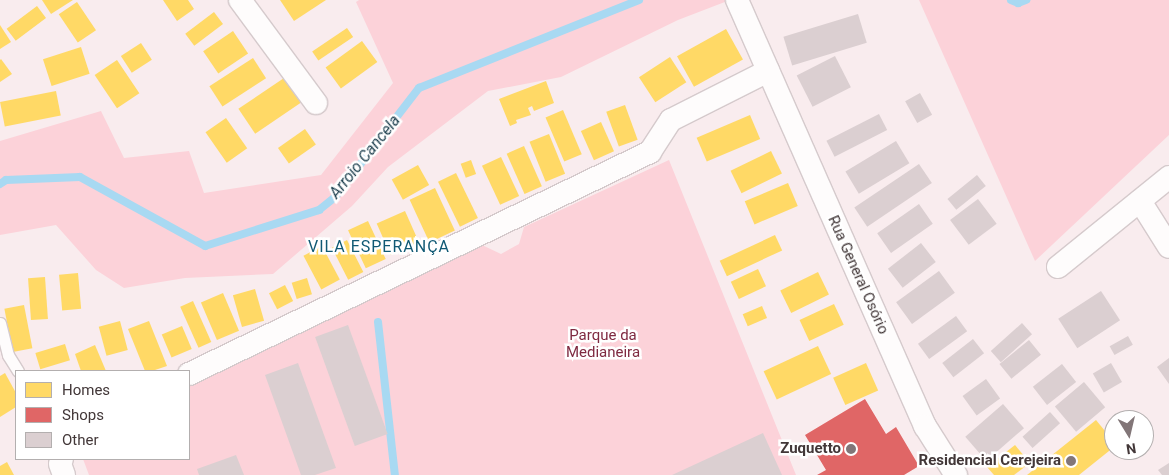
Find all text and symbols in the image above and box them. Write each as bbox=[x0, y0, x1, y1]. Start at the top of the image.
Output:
water label: Arroio Cancela bbox=[326, 111, 404, 203]
street label: Rua General Osório bbox=[824, 213, 892, 337]
district label: VILA ESPERANÇA bbox=[306, 237, 452, 257]
park label: Parque da Medianeira bbox=[566, 326, 640, 361]
legend bbox=[15, 370, 190, 460]
text: Homes bbox=[62, 381, 110, 399]
text: Shops bbox=[62, 406, 104, 424]
north arrow bbox=[1104, 410, 1154, 460]
text: Other bbox=[62, 431, 99, 449]
place label: Zuquetto bbox=[780, 440, 841, 458]
text: N bbox=[1125, 440, 1137, 458]
marker: Zuquetto bbox=[845, 443, 857, 455]
place label: Residencial Cerejeira bbox=[919, 452, 1061, 470]
marker: Residencial Cerejeira bbox=[1065, 455, 1077, 467]

